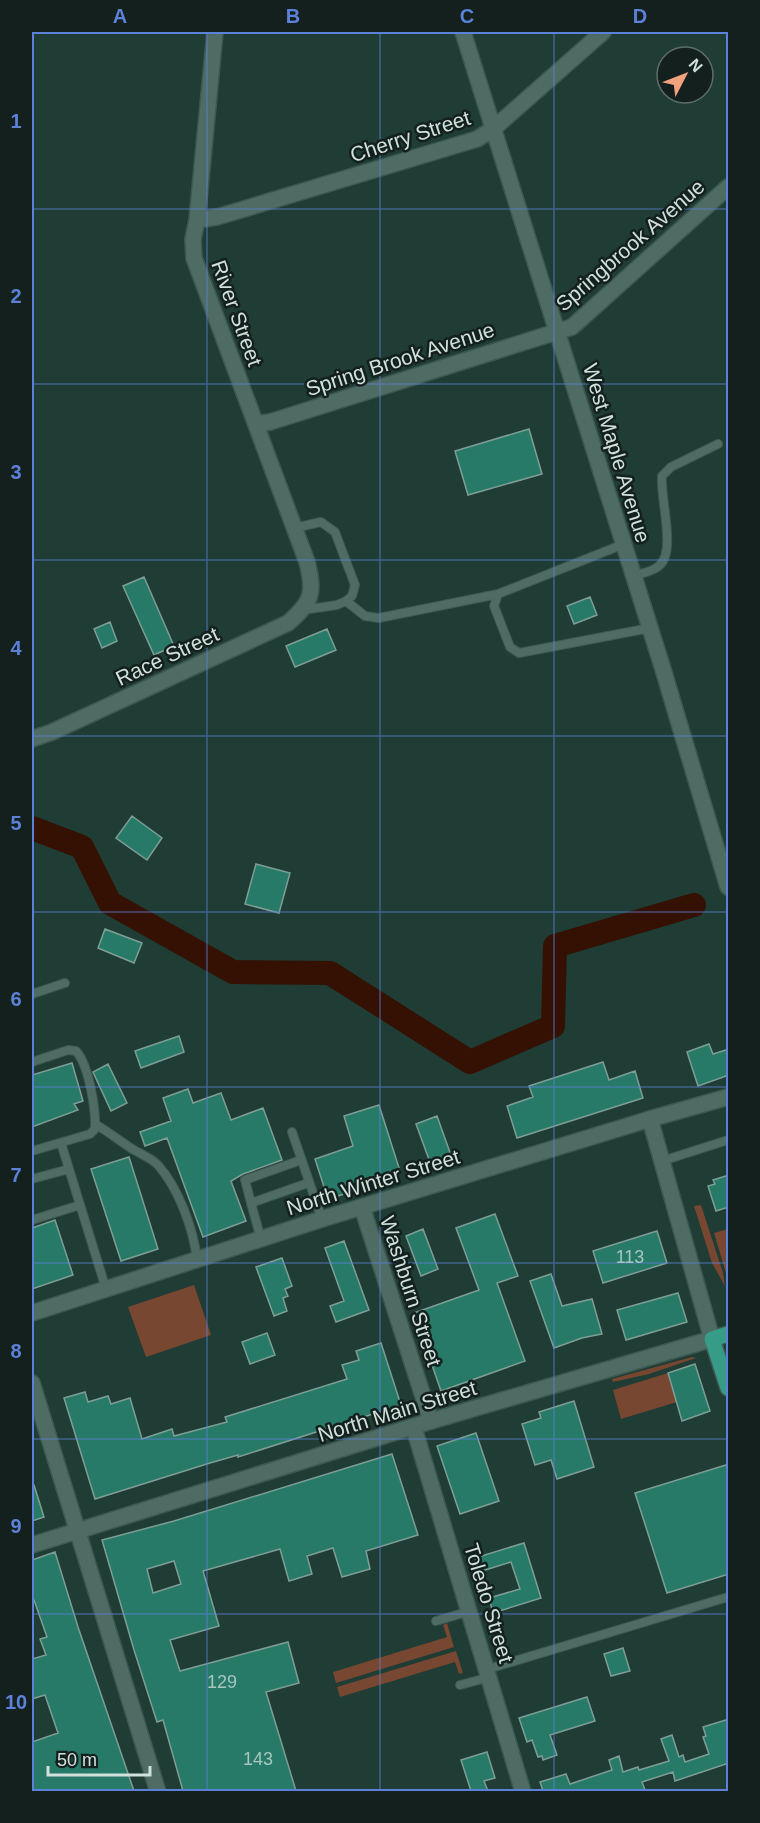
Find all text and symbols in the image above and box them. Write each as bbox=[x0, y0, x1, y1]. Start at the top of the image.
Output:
text: A bbox=[113, 5, 127, 27]
text: B bbox=[286, 5, 300, 27]
text: C bbox=[460, 5, 474, 27]
text: D bbox=[633, 5, 647, 27]
north arrow bbox=[655, 45, 715, 105]
text: N bbox=[686, 55, 706, 75]
street label: Cherry Street bbox=[347, 106, 473, 166]
text: 1 bbox=[10, 110, 22, 132]
street label: Springbrook Avenue bbox=[551, 174, 709, 316]
street label: River Street bbox=[207, 257, 267, 369]
text: 2 bbox=[10, 285, 22, 307]
street label: Spring Brook Avenue bbox=[303, 318, 497, 400]
street label: West Maple Avenue bbox=[579, 361, 655, 545]
text: 3 bbox=[10, 461, 22, 483]
street label: Race Street bbox=[112, 622, 222, 690]
text: 4 bbox=[10, 637, 22, 659]
text: 5 bbox=[10, 812, 22, 834]
text: 6 bbox=[10, 988, 22, 1010]
street label: North Winter Street bbox=[284, 1145, 462, 1219]
text: 7 bbox=[10, 1164, 22, 1186]
street label: Washburn Street bbox=[376, 1213, 446, 1369]
house number: 113 bbox=[616, 1247, 644, 1267]
text: 8 bbox=[10, 1340, 22, 1362]
street label: North Main Street bbox=[315, 1376, 479, 1446]
text: 9 bbox=[10, 1515, 22, 1537]
street label: Toledo Street bbox=[460, 1540, 518, 1666]
house number: 129 bbox=[207, 1672, 237, 1692]
text: 10 bbox=[5, 1691, 27, 1713]
scale bar bbox=[48, 1739, 150, 1777]
house number: 143 bbox=[243, 1749, 273, 1769]
text: 50 m bbox=[57, 1750, 97, 1770]

